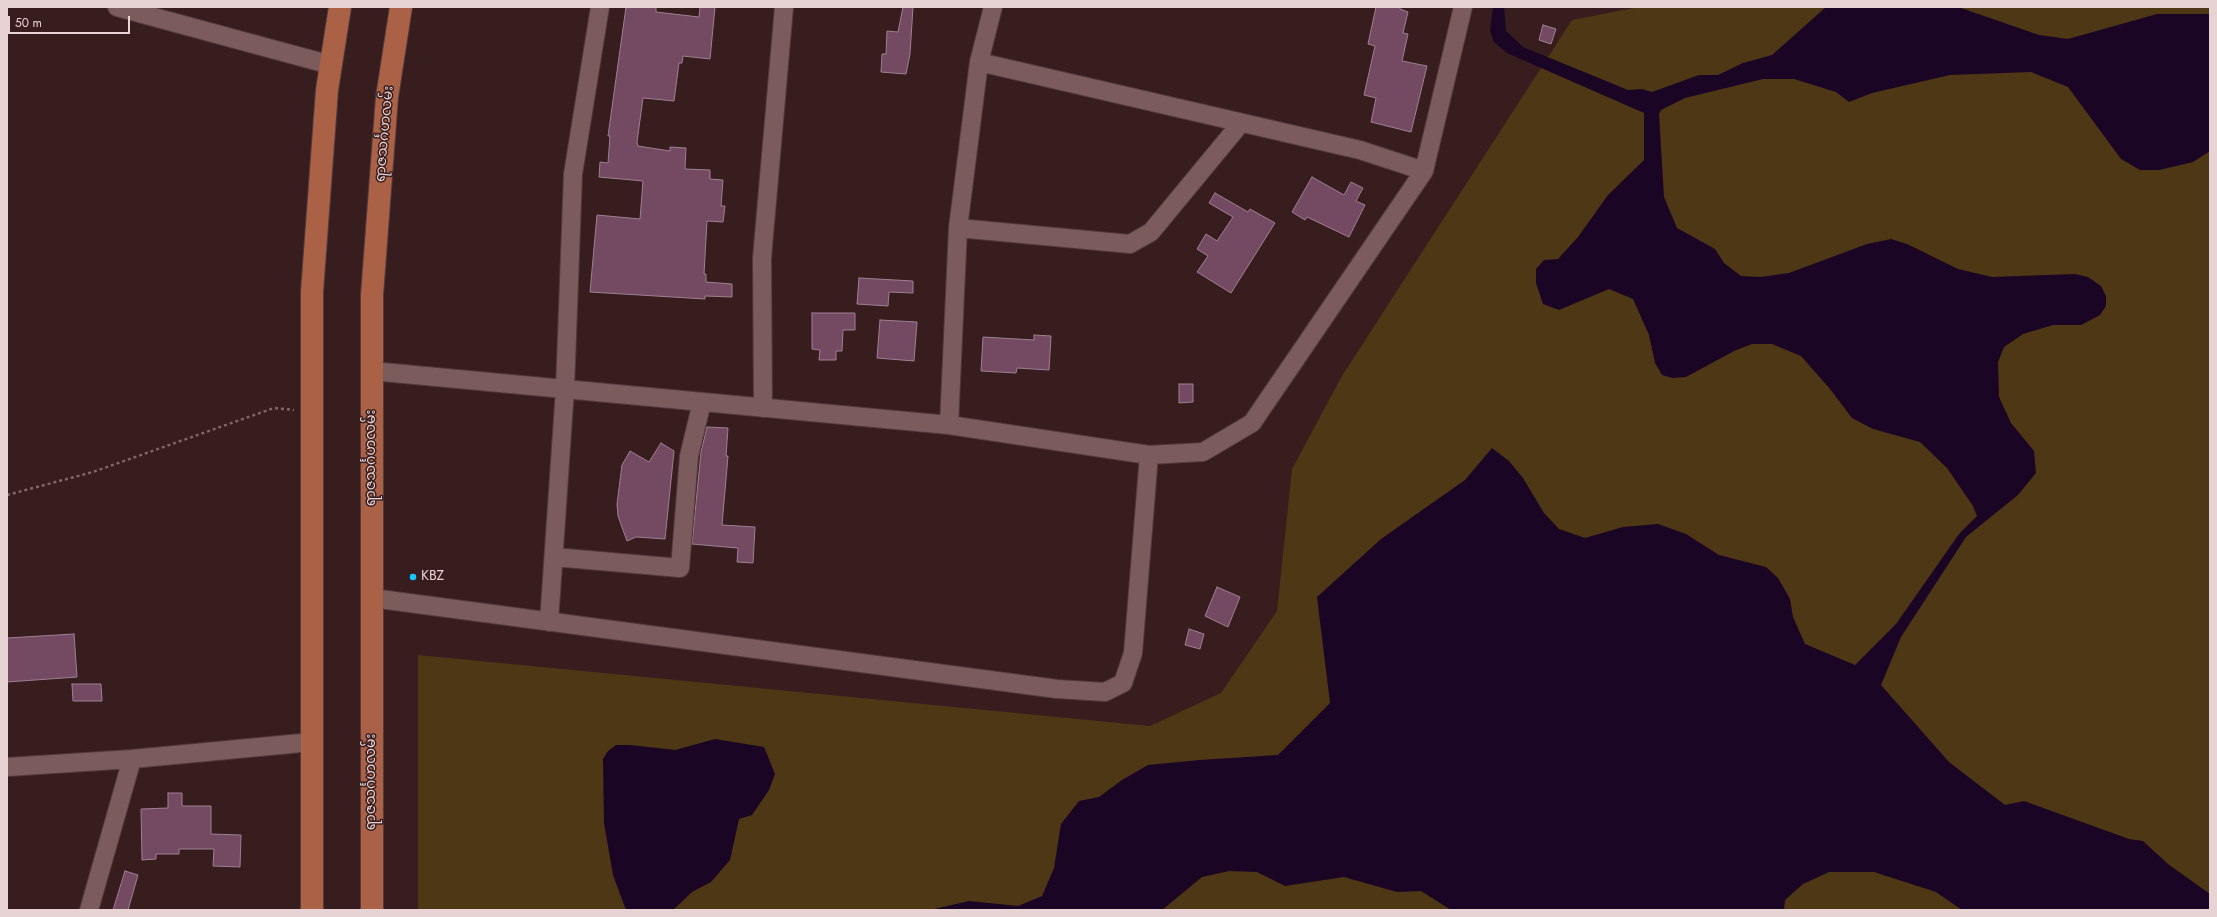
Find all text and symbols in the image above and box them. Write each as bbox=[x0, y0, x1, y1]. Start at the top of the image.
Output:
scale bar bbox=[10, 8, 132, 34]
text: 50 m bbox=[15, 14, 42, 32]
street label: ရာဇသင်္ဂဟလမ်း bbox=[372, 85, 398, 183]
street label: ရာဇသင်္ဂဟလမ်း bbox=[364, 410, 380, 506]
place label: KBZ bbox=[421, 569, 444, 585]
marker: KBZ bbox=[408, 572, 418, 582]
street label: ရာဇသင်္ဂဟလမ်း bbox=[364, 734, 380, 830]

